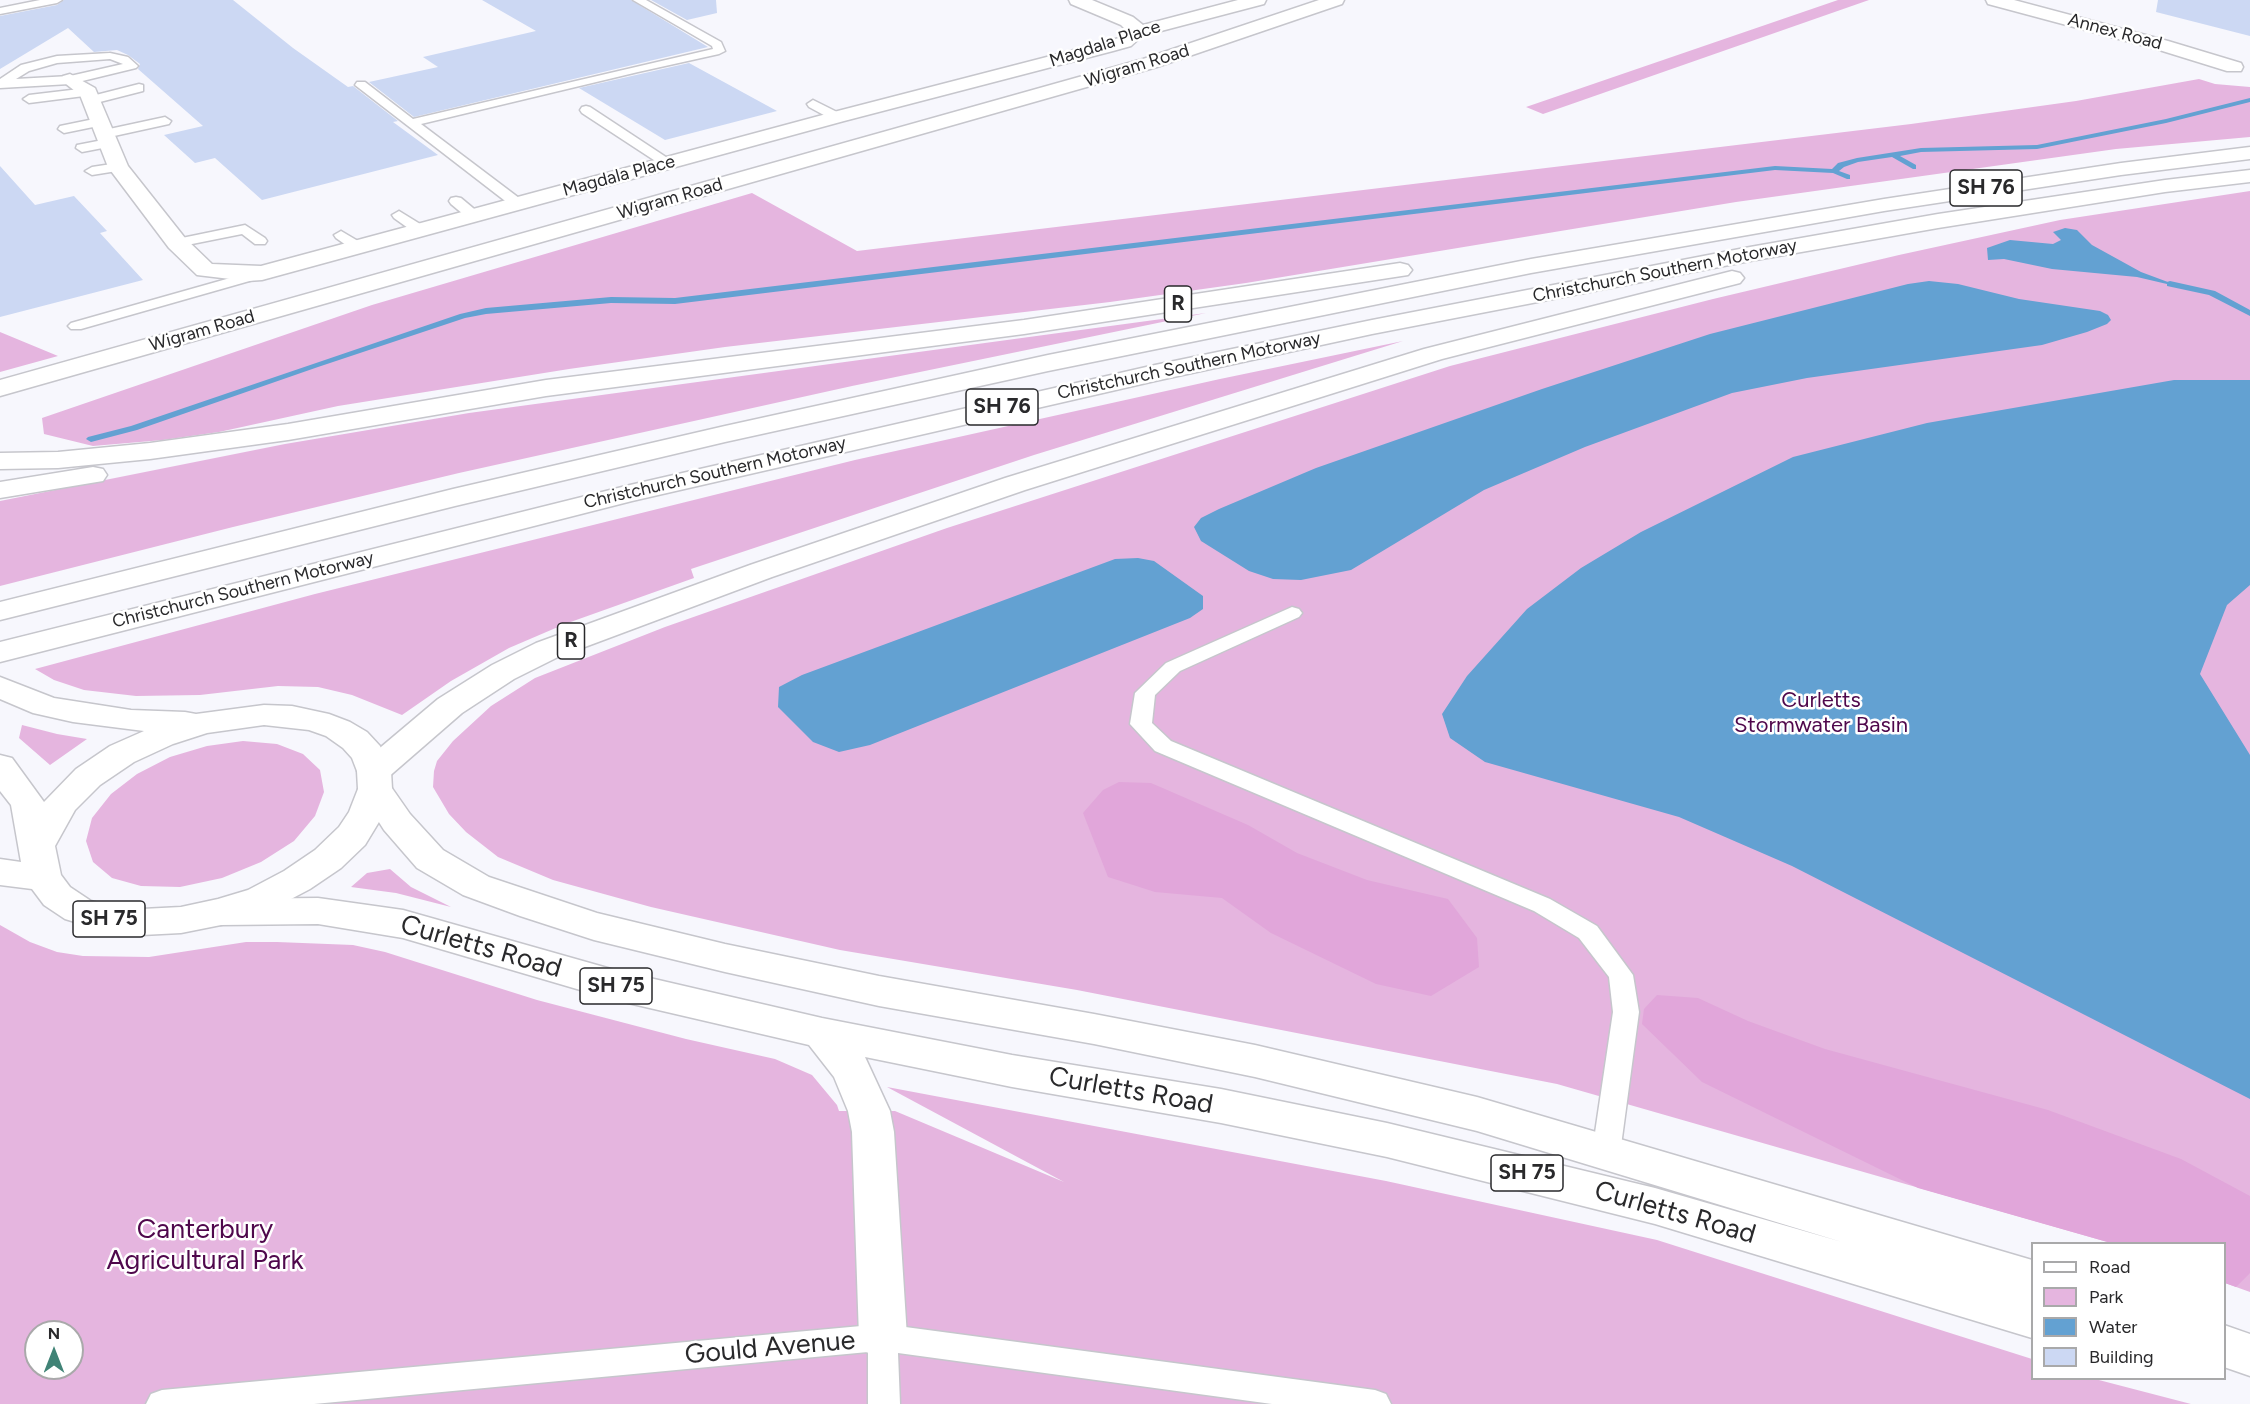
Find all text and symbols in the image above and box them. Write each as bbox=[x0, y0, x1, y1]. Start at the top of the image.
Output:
street label: Annex Road bbox=[2066, 9, 2164, 55]
street label: Magdala Place bbox=[1047, 16, 1163, 72]
street label: Wigram Road bbox=[1082, 40, 1192, 92]
street label: Magdala Place bbox=[560, 151, 678, 201]
road number: SH 76 bbox=[1950, 170, 2022, 206]
street label: Wigram Road bbox=[615, 174, 725, 224]
street label: Christchurch Southern Motorway bbox=[1531, 235, 1799, 307]
road number: R bbox=[1164, 286, 1192, 322]
street label: Wigram Road bbox=[147, 306, 257, 356]
street label: Christchurch Southern Motorway bbox=[1055, 328, 1323, 404]
road number: SH 76 bbox=[966, 389, 1038, 425]
street label: Christchurch Southern Motorway bbox=[582, 432, 848, 514]
street label: Christchurch Southern Motorway bbox=[110, 547, 376, 633]
road number: R bbox=[558, 623, 584, 659]
park label: Curletts Stormwater Basin bbox=[1734, 688, 1908, 740]
road number: SH 75 bbox=[73, 901, 145, 937]
street label: Curletts Road bbox=[397, 909, 565, 985]
road number: SH 75 bbox=[580, 968, 652, 1004]
street label: Curletts Road bbox=[1046, 1061, 1216, 1121]
road number: SH 75 bbox=[1491, 1155, 1563, 1191]
street label: Curletts Road bbox=[1591, 1175, 1759, 1251]
park label: Canterbury Agricultural Park bbox=[106, 1214, 304, 1277]
legend bbox=[2031, 1242, 2226, 1380]
text: Road bbox=[2089, 1256, 2130, 1278]
text: Park bbox=[2089, 1286, 2123, 1308]
text: Water bbox=[2089, 1316, 2137, 1338]
north arrow bbox=[24, 1320, 84, 1380]
text: N bbox=[48, 1324, 60, 1343]
street label: Gould Avenue bbox=[683, 1324, 857, 1372]
text: Building bbox=[2089, 1346, 2154, 1368]

